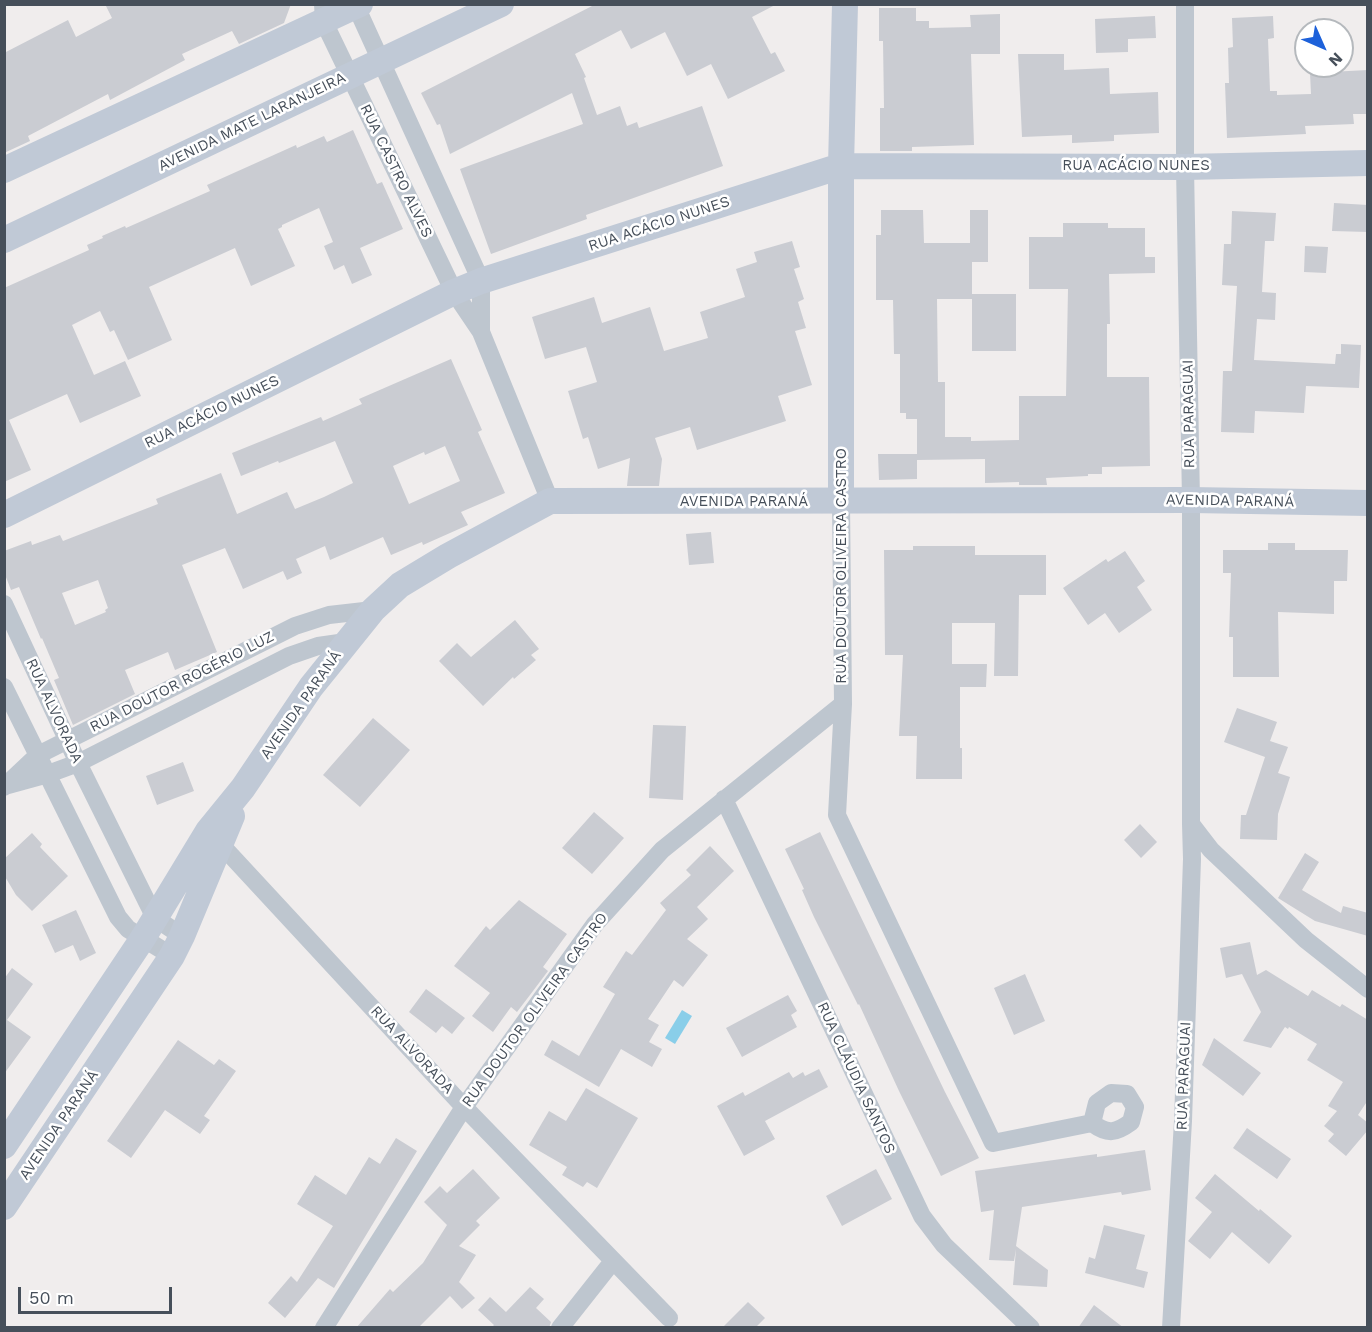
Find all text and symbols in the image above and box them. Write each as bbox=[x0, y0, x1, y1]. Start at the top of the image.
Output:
north arrow bbox=[1294, 18, 1354, 78]
text: N bbox=[1325, 49, 1347, 71]
street label: AVENIDA MATE LARANJEIRA bbox=[155, 69, 349, 175]
street label: RUA CASTRO ALVES bbox=[356, 101, 436, 241]
street label: RUA ACÁCIO NUNES bbox=[1062, 157, 1210, 175]
street label: RUA ACÁCIO NUNES bbox=[586, 193, 732, 255]
street label: RUA PARAGUAI bbox=[1179, 360, 1199, 468]
street label: RUA ACÁCIO NUNES bbox=[142, 372, 282, 452]
street label: RUA DOUTOR OLIVEIRA CASTRO bbox=[833, 448, 851, 684]
street label: AVENIDA PARANÁ bbox=[1166, 491, 1294, 511]
street label: AVENIDA PARANÁ bbox=[680, 493, 808, 511]
street label: RUA DOUTOR ROGÉRIO LUZ bbox=[87, 628, 277, 736]
street label: AVENIDA PARANÁ bbox=[257, 647, 345, 763]
street label: RUA ALVORADA bbox=[22, 656, 86, 766]
street label: RUA DOUTOR OLIVEIRA CASTRO bbox=[458, 909, 612, 1111]
street label: RUA CLÁUDIA SANTOS bbox=[813, 999, 899, 1157]
street label: RUA ALVORADA bbox=[367, 1002, 457, 1098]
street label: RUA PARAGUAI bbox=[1173, 1021, 1195, 1131]
street label: AVENIDA PARANÁ bbox=[16, 1067, 102, 1183]
scale bar bbox=[21, 1275, 176, 1313]
text: 50 m bbox=[29, 1287, 74, 1308]

